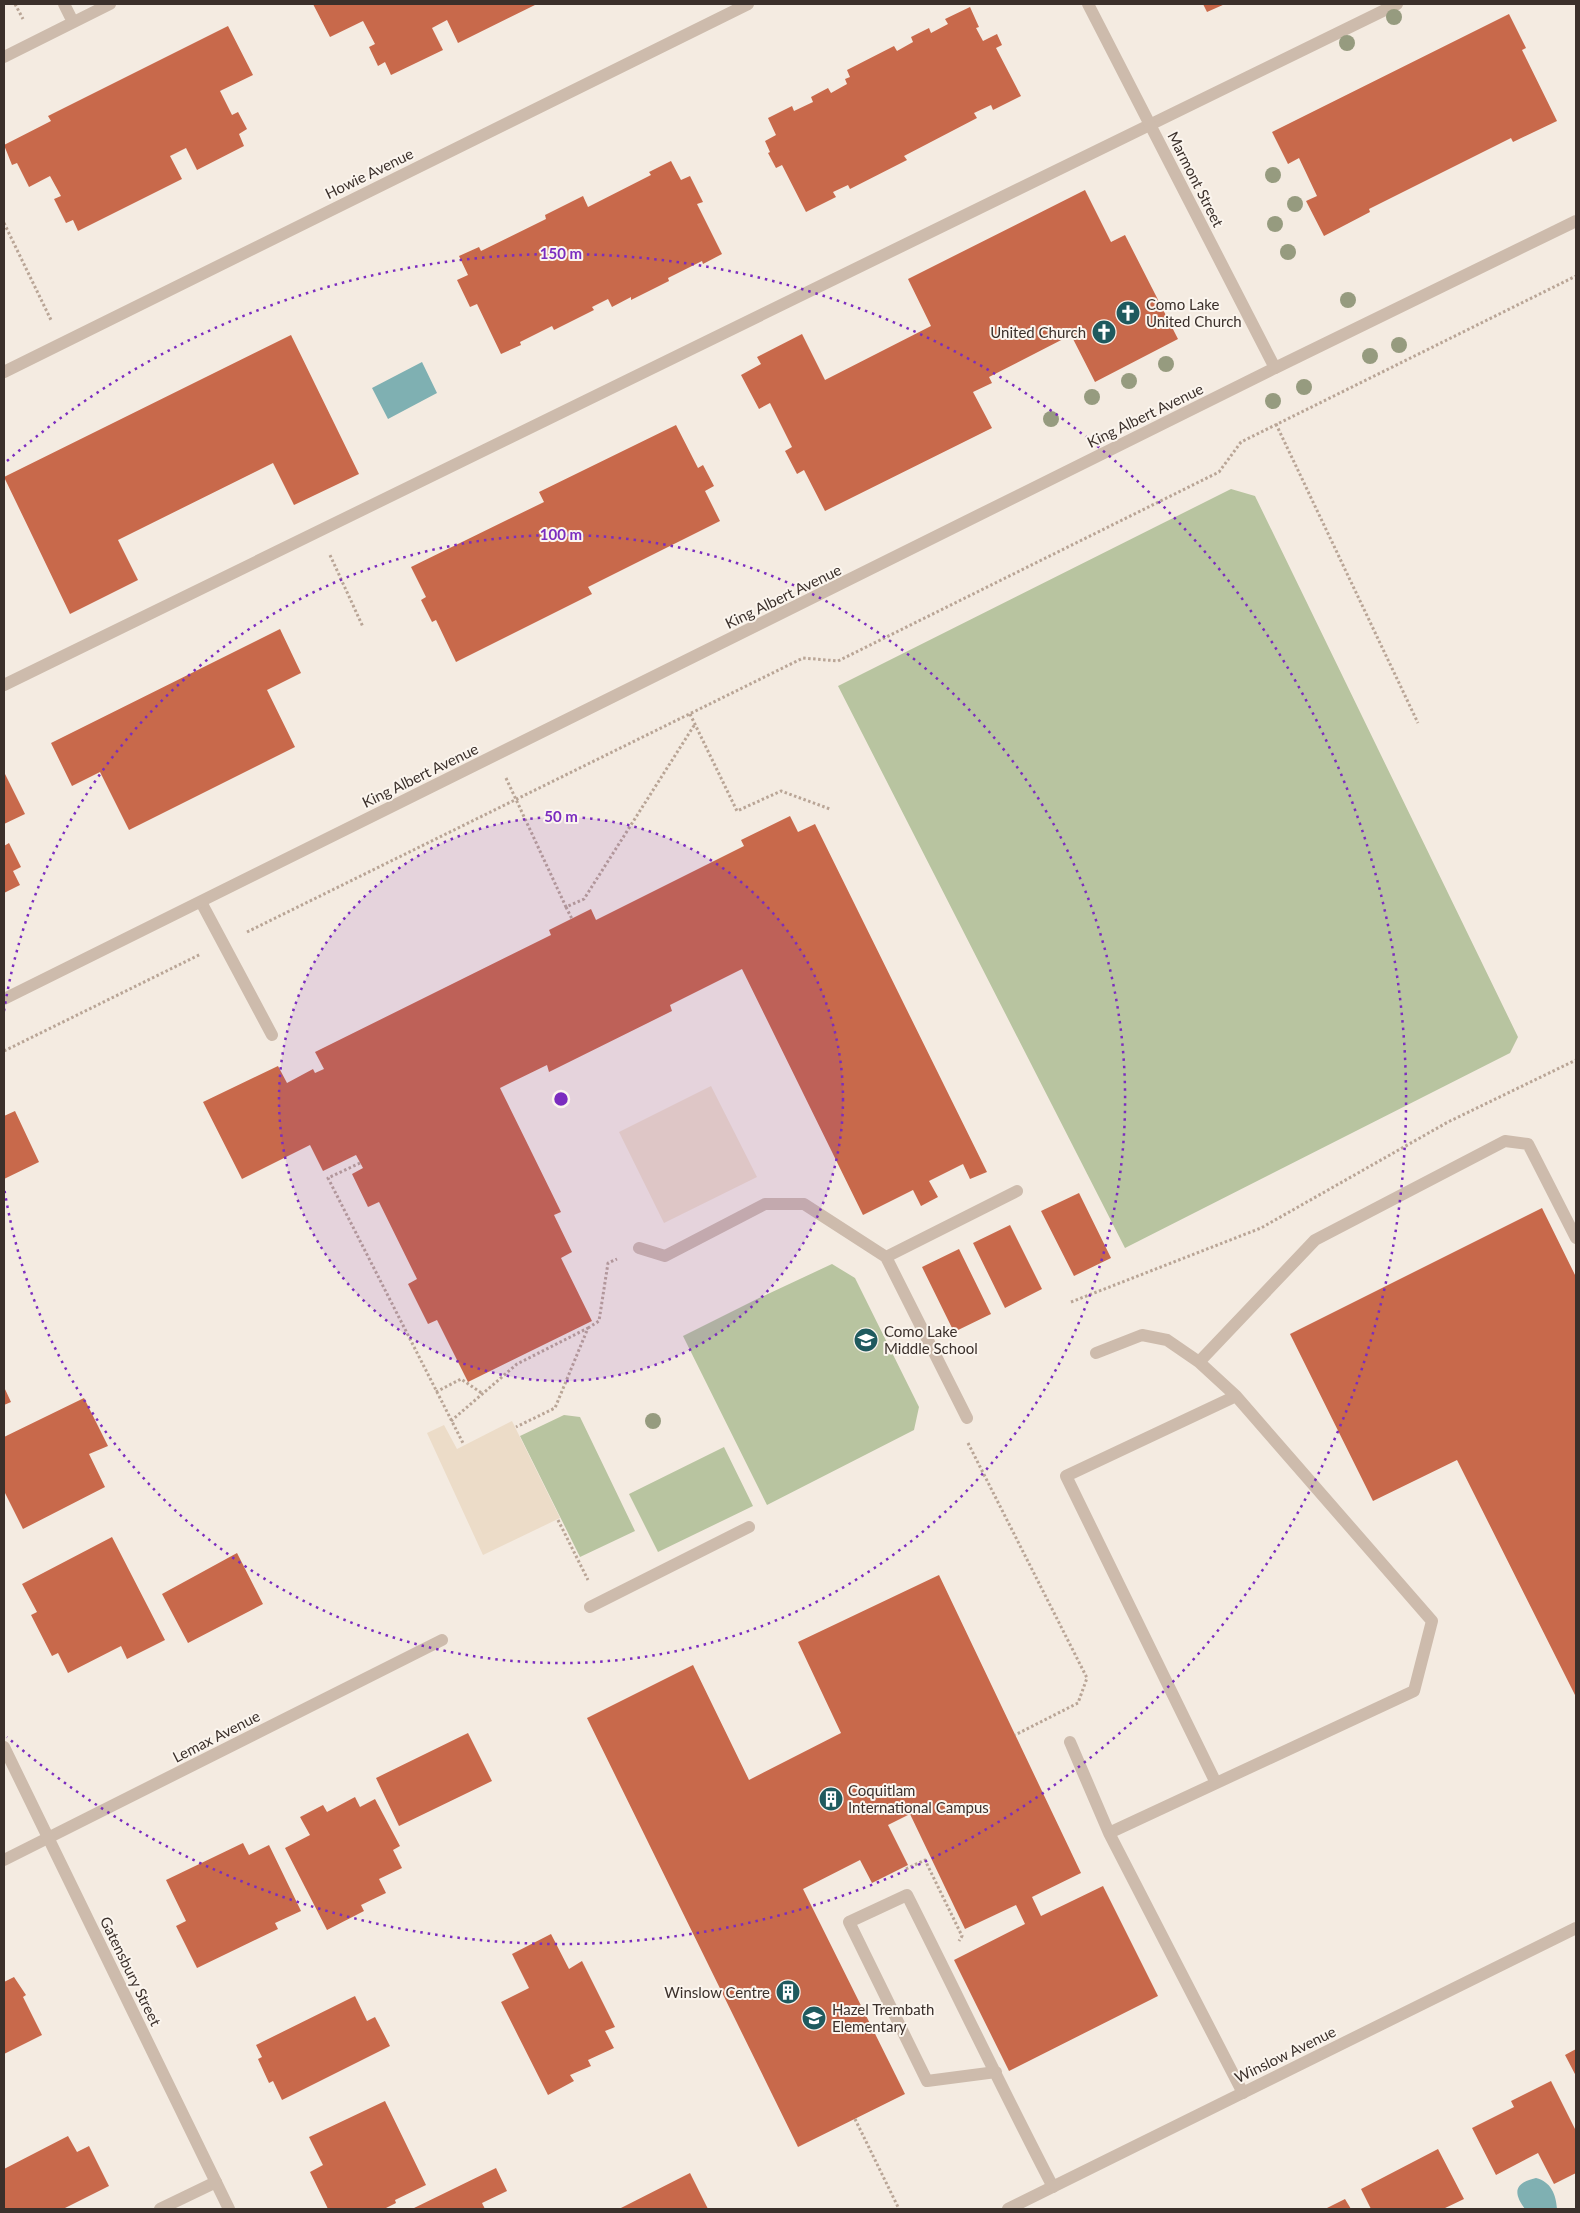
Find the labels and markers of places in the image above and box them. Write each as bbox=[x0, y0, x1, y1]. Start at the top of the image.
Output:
place label: Como Lake United Church bbox=[1146, 295, 1242, 330]
church icon: Como Lake United Church bbox=[1115, 300, 1141, 326]
church icon: United Church bbox=[1091, 319, 1117, 345]
place label: United Church bbox=[990, 323, 1086, 341]
centre of rings bbox=[552, 1090, 570, 1108]
place label: Como Lake Middle School bbox=[884, 1322, 978, 1357]
school or university icon: Como Lake Middle School bbox=[853, 1327, 879, 1353]
place label: Coquitlam International Campus bbox=[848, 1781, 989, 1816]
building icon: Coquitlam International Campus bbox=[818, 1786, 844, 1812]
building icon: Winslow Centre bbox=[775, 1979, 801, 2005]
place label: Winslow Centre bbox=[664, 1983, 770, 2001]
place label: Hazel Trembath Elementary bbox=[832, 2000, 934, 2035]
school or university icon: Hazel Trembath Elementary bbox=[801, 2005, 827, 2031]

